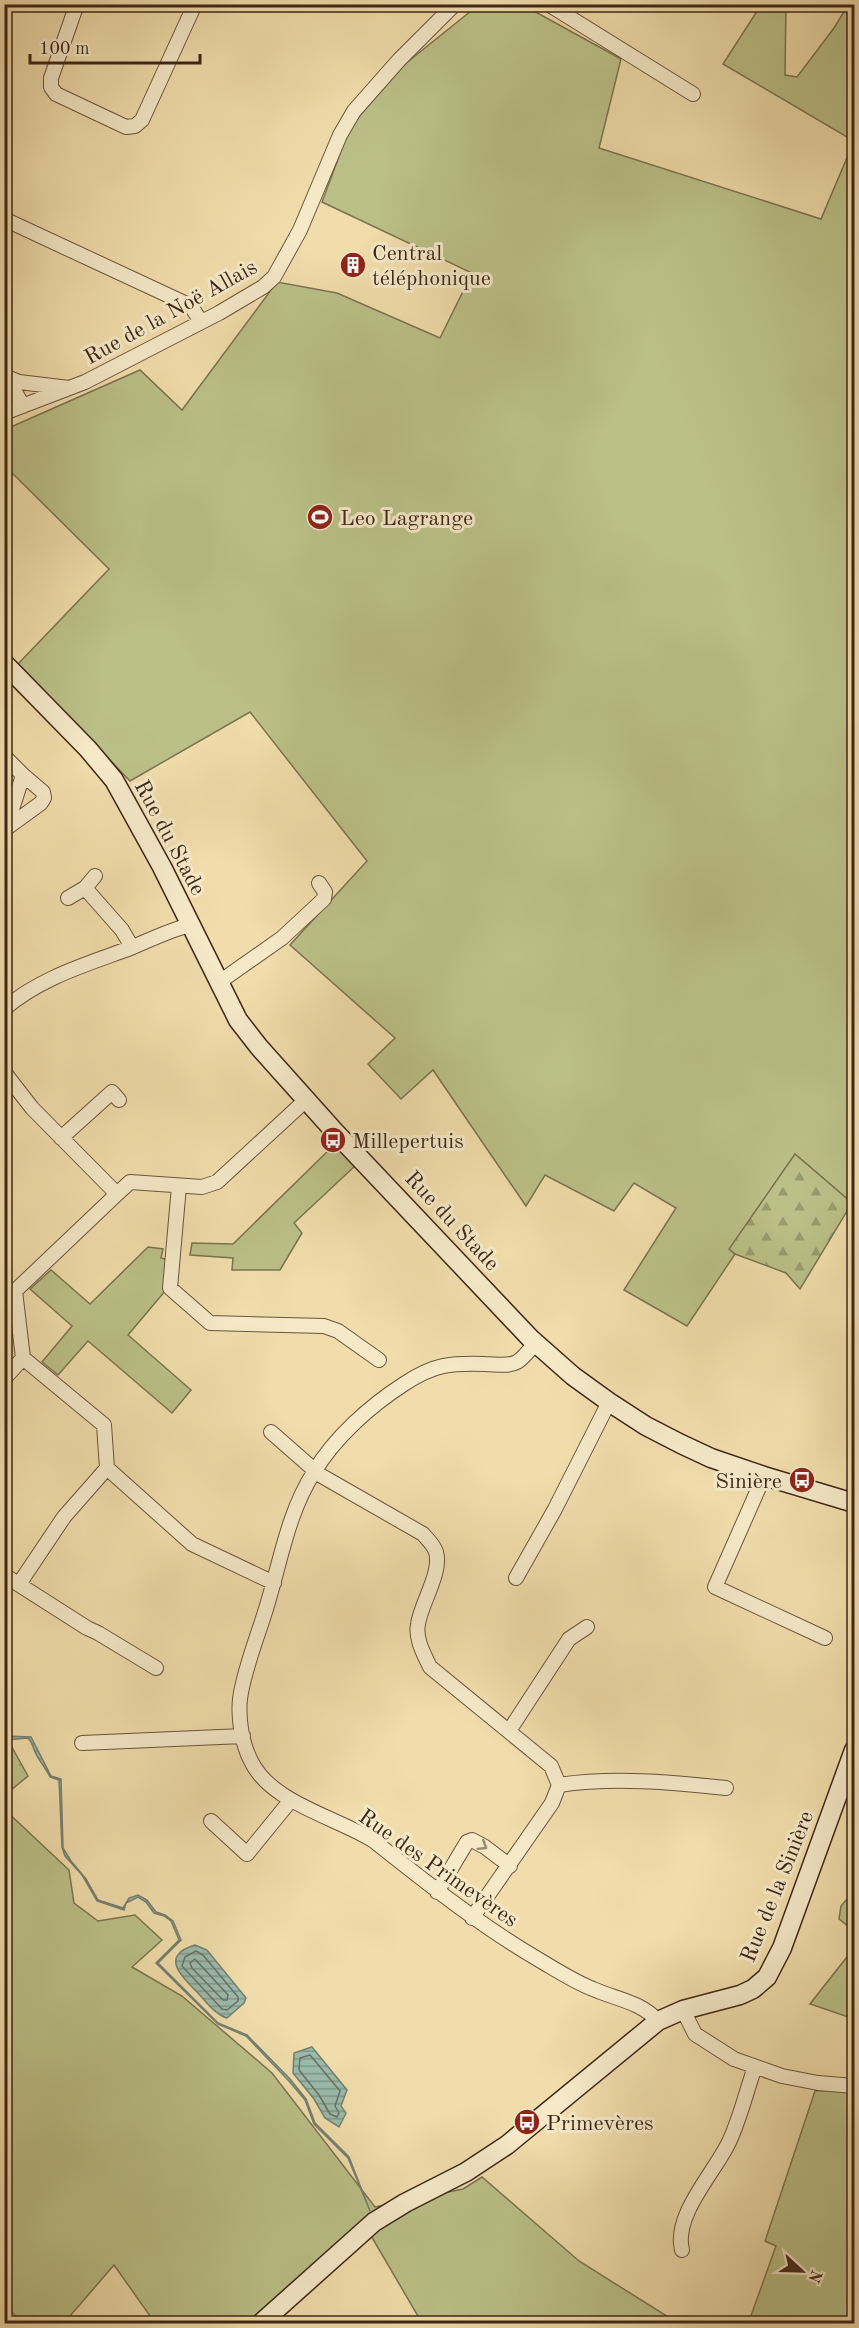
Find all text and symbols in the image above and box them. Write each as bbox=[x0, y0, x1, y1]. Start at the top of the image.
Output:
scale bar bbox=[30, 27, 200, 65]
text: 100 m bbox=[39, 40, 90, 58]
place label: Central téléphonique bbox=[372, 243, 491, 290]
building icon: Central téléphonique bbox=[338, 250, 368, 280]
street label: Rue de la Noë Allais bbox=[81, 256, 261, 369]
sports icon: Leo Lagrange bbox=[305, 502, 335, 532]
place label: Leo Lagrange bbox=[340, 508, 473, 530]
street label: Rue du Stade bbox=[130, 777, 209, 899]
bus stop icon: Millepertuis bbox=[318, 1125, 348, 1155]
place label: Millepertuis bbox=[352, 1131, 464, 1153]
street label: Rue du Stade bbox=[400, 1167, 503, 1275]
bus stop icon: Sinière bbox=[787, 1465, 817, 1495]
place label: Sinière bbox=[715, 1471, 782, 1493]
street label: Rue des Primevères bbox=[354, 1806, 521, 1932]
street label: Rue de la Sinière bbox=[737, 1808, 818, 1966]
one-way arrow bbox=[476, 1839, 487, 1850]
bus stop icon: Primevères bbox=[512, 2107, 542, 2137]
place label: Primevères bbox=[546, 2113, 654, 2135]
north arrow bbox=[772, 2241, 832, 2301]
text: N bbox=[804, 2267, 824, 2285]

